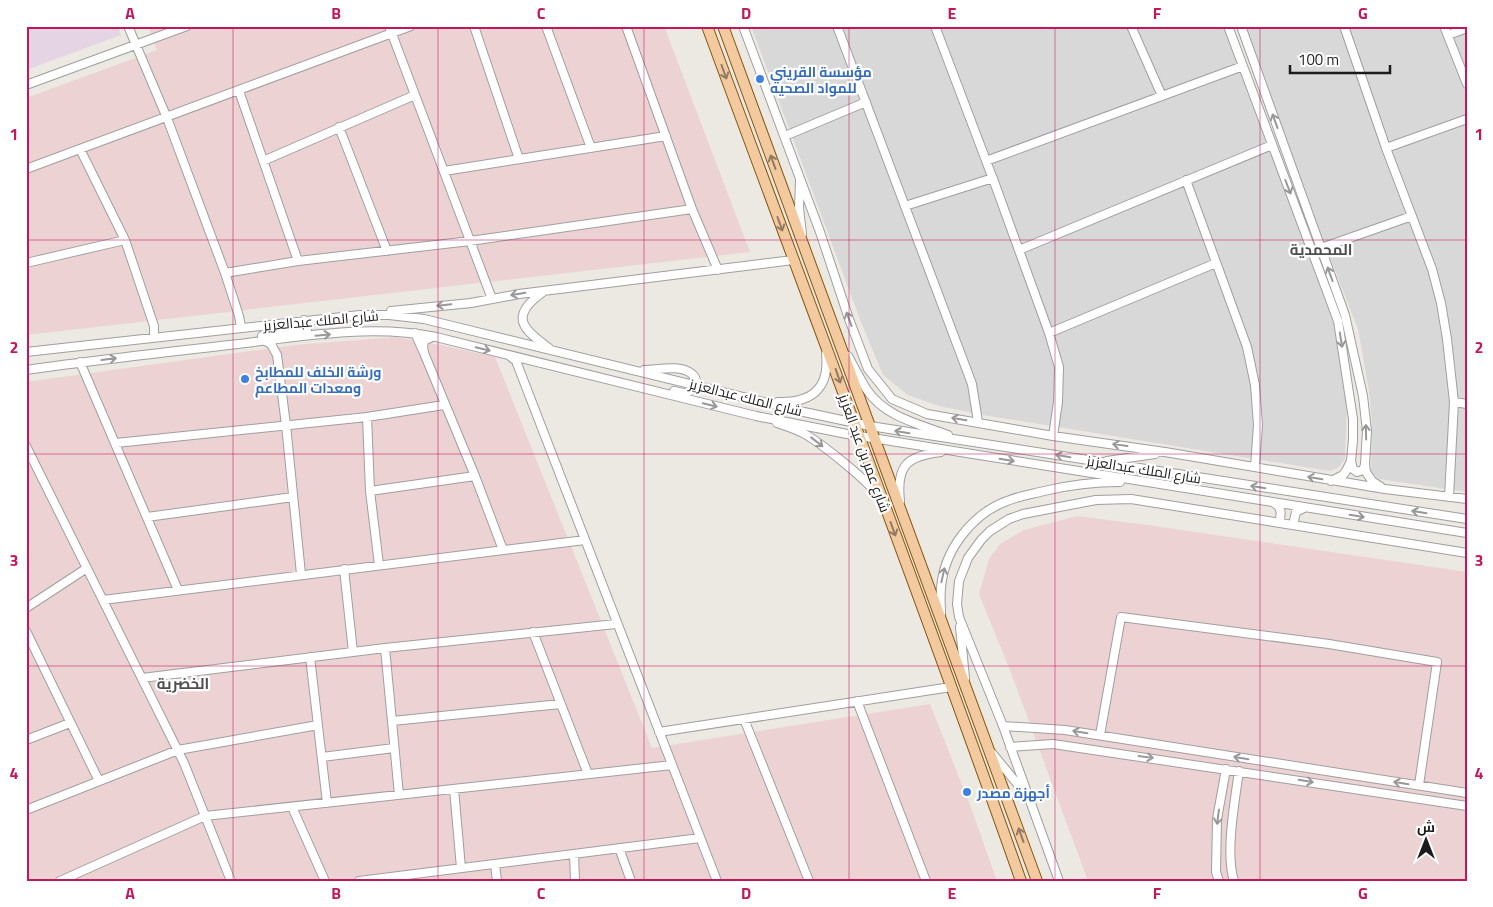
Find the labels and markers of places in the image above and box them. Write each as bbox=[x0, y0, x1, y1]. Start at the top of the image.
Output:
place label: مؤسسة القريني للمواد الصحيه bbox=[770, 61, 872, 98]
marker: مؤسسة القريني للمواد الصحيه bbox=[754, 73, 766, 85]
place label: ورشة الخلف للمطابخ ومعدات المطاعم bbox=[255, 361, 381, 398]
marker: ورشة الخلف للمطابخ ومعدات المطاعم bbox=[239, 373, 251, 385]
place label: أجهزة مصدر bbox=[976, 782, 1050, 803]
marker: أجهزة مصدر bbox=[961, 786, 973, 798]

